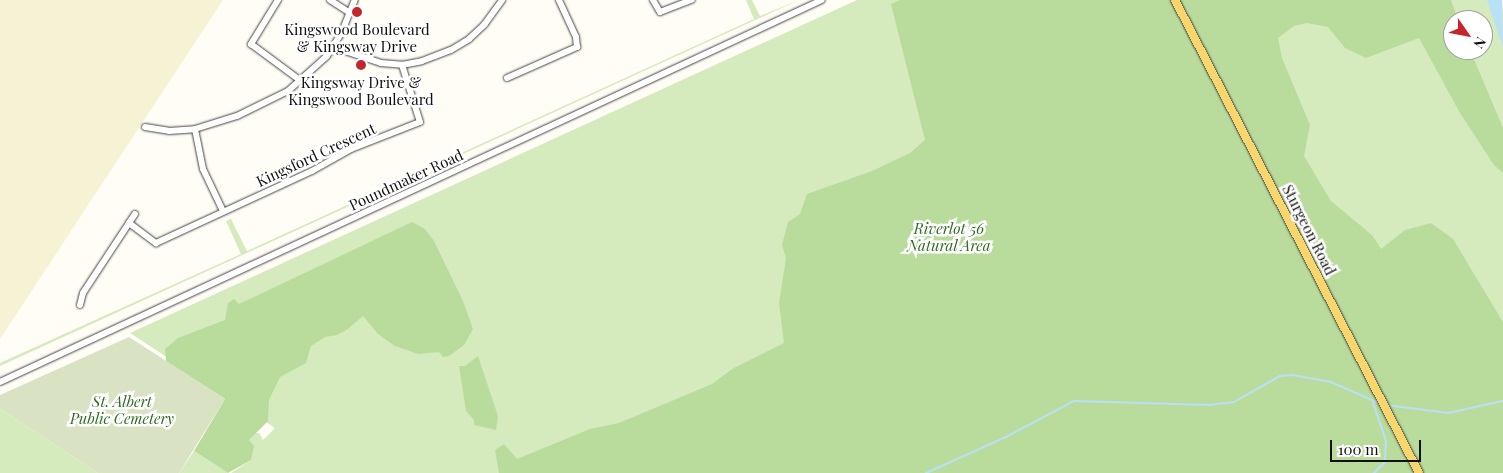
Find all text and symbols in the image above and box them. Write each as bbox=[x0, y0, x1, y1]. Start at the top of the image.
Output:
marker: Kingswood Boulevard & Kingsway Drive bbox=[351, 6, 363, 18]
north arrow bbox=[1443, 10, 1493, 60]
place label: Kingswood Boulevard & Kingsway Drive bbox=[284, 20, 430, 55]
text: N bbox=[1469, 33, 1491, 52]
marker: Kingsway Drive & Kingswood Boulevard bbox=[355, 59, 367, 71]
place label: Kingsway Drive & Kingswood Boulevard bbox=[288, 73, 434, 108]
street label: Kingsford Crescent bbox=[254, 119, 378, 191]
street label: Poundmaker Road bbox=[346, 146, 466, 214]
street label: Sturgeon Road bbox=[1278, 182, 1340, 278]
park label: Riverlot 56 Natural Area bbox=[907, 219, 991, 254]
park label: St. Albert Public Cemetery bbox=[70, 392, 174, 427]
scale bar bbox=[1333, 430, 1424, 462]
text: 100 m bbox=[1338, 439, 1379, 459]

